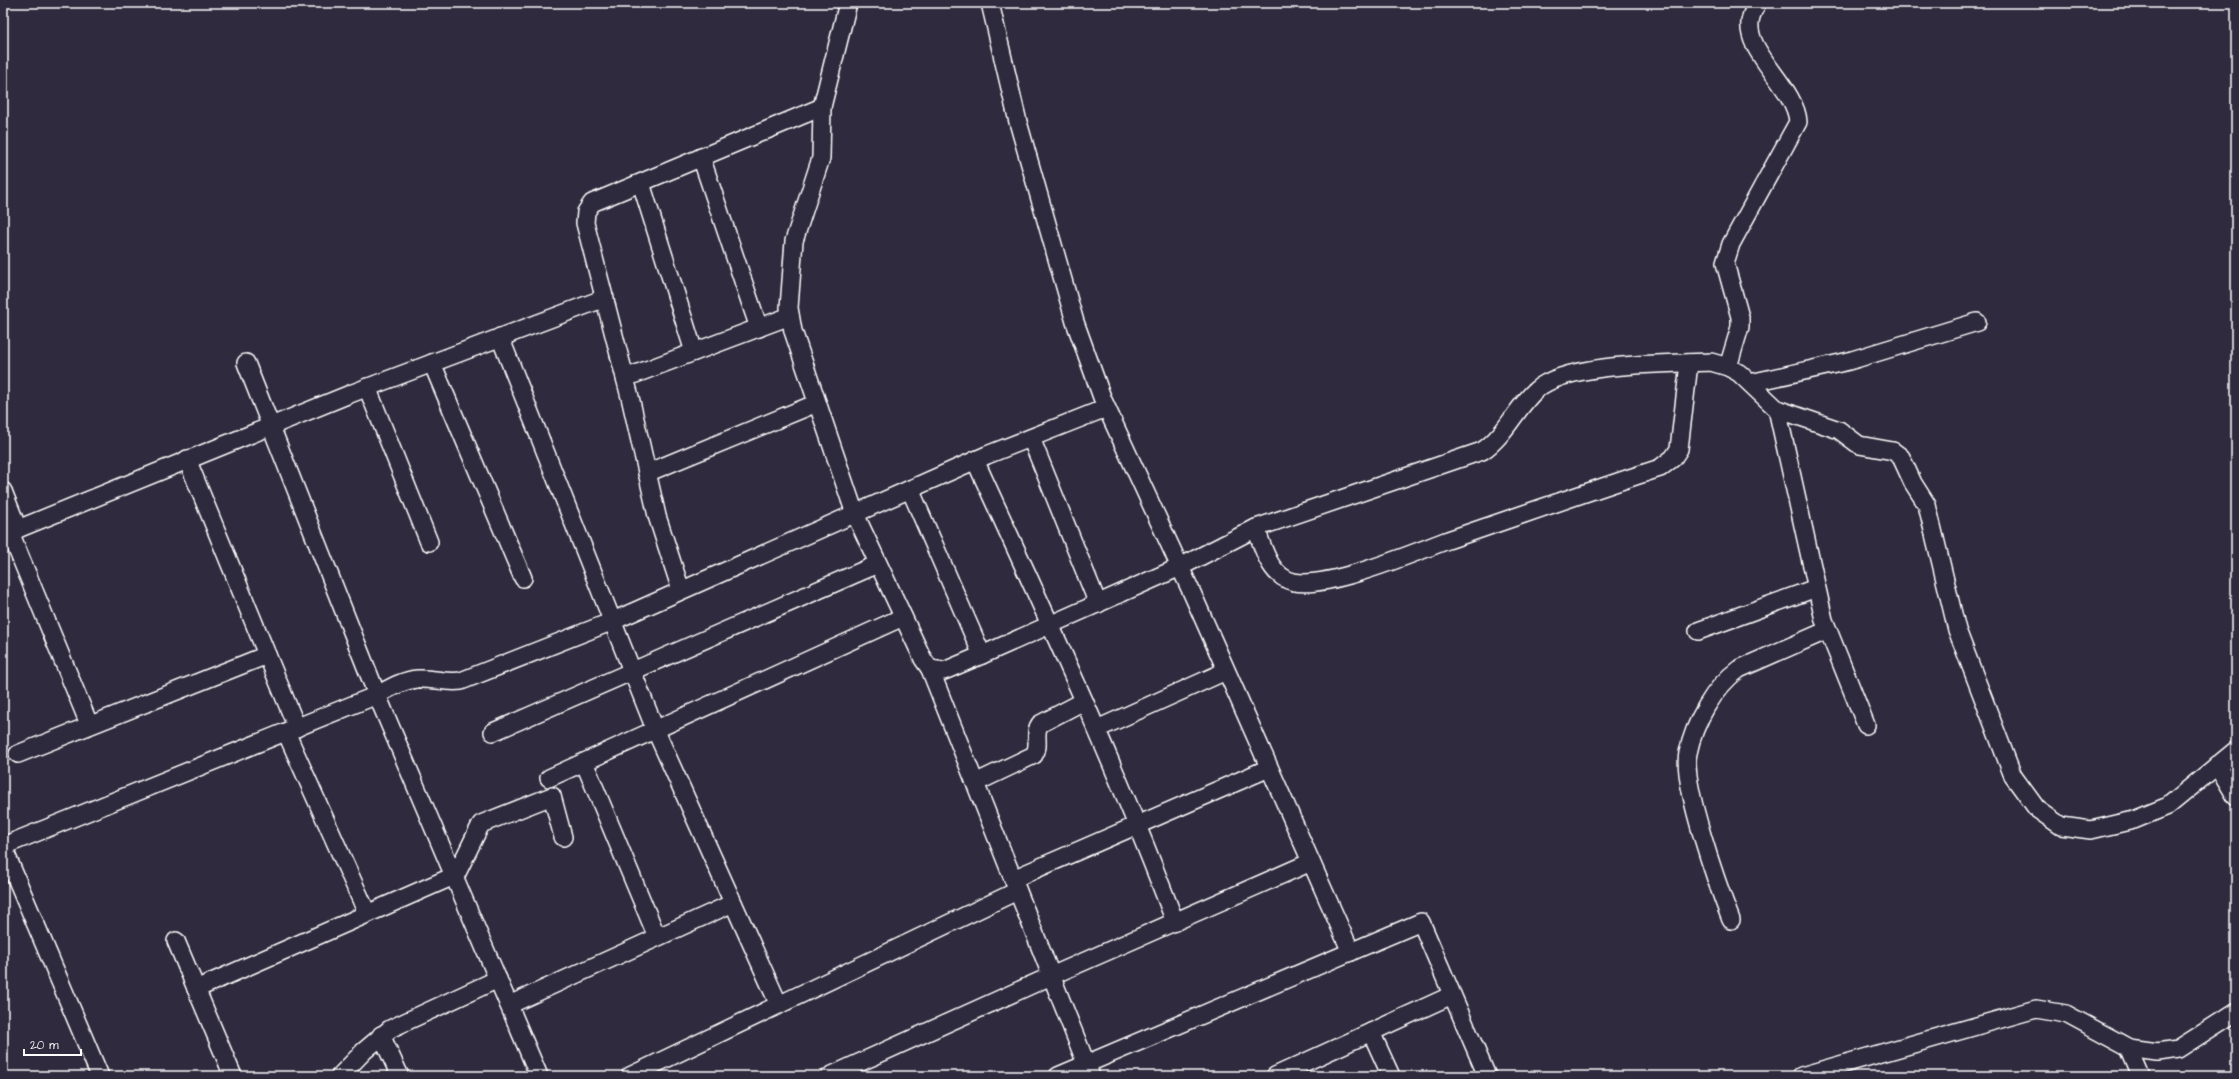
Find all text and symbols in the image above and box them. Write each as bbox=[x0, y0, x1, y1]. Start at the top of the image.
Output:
scale bar bbox=[24, 1031, 81, 1057]
text: 20 m bbox=[30, 1037, 59, 1054]

